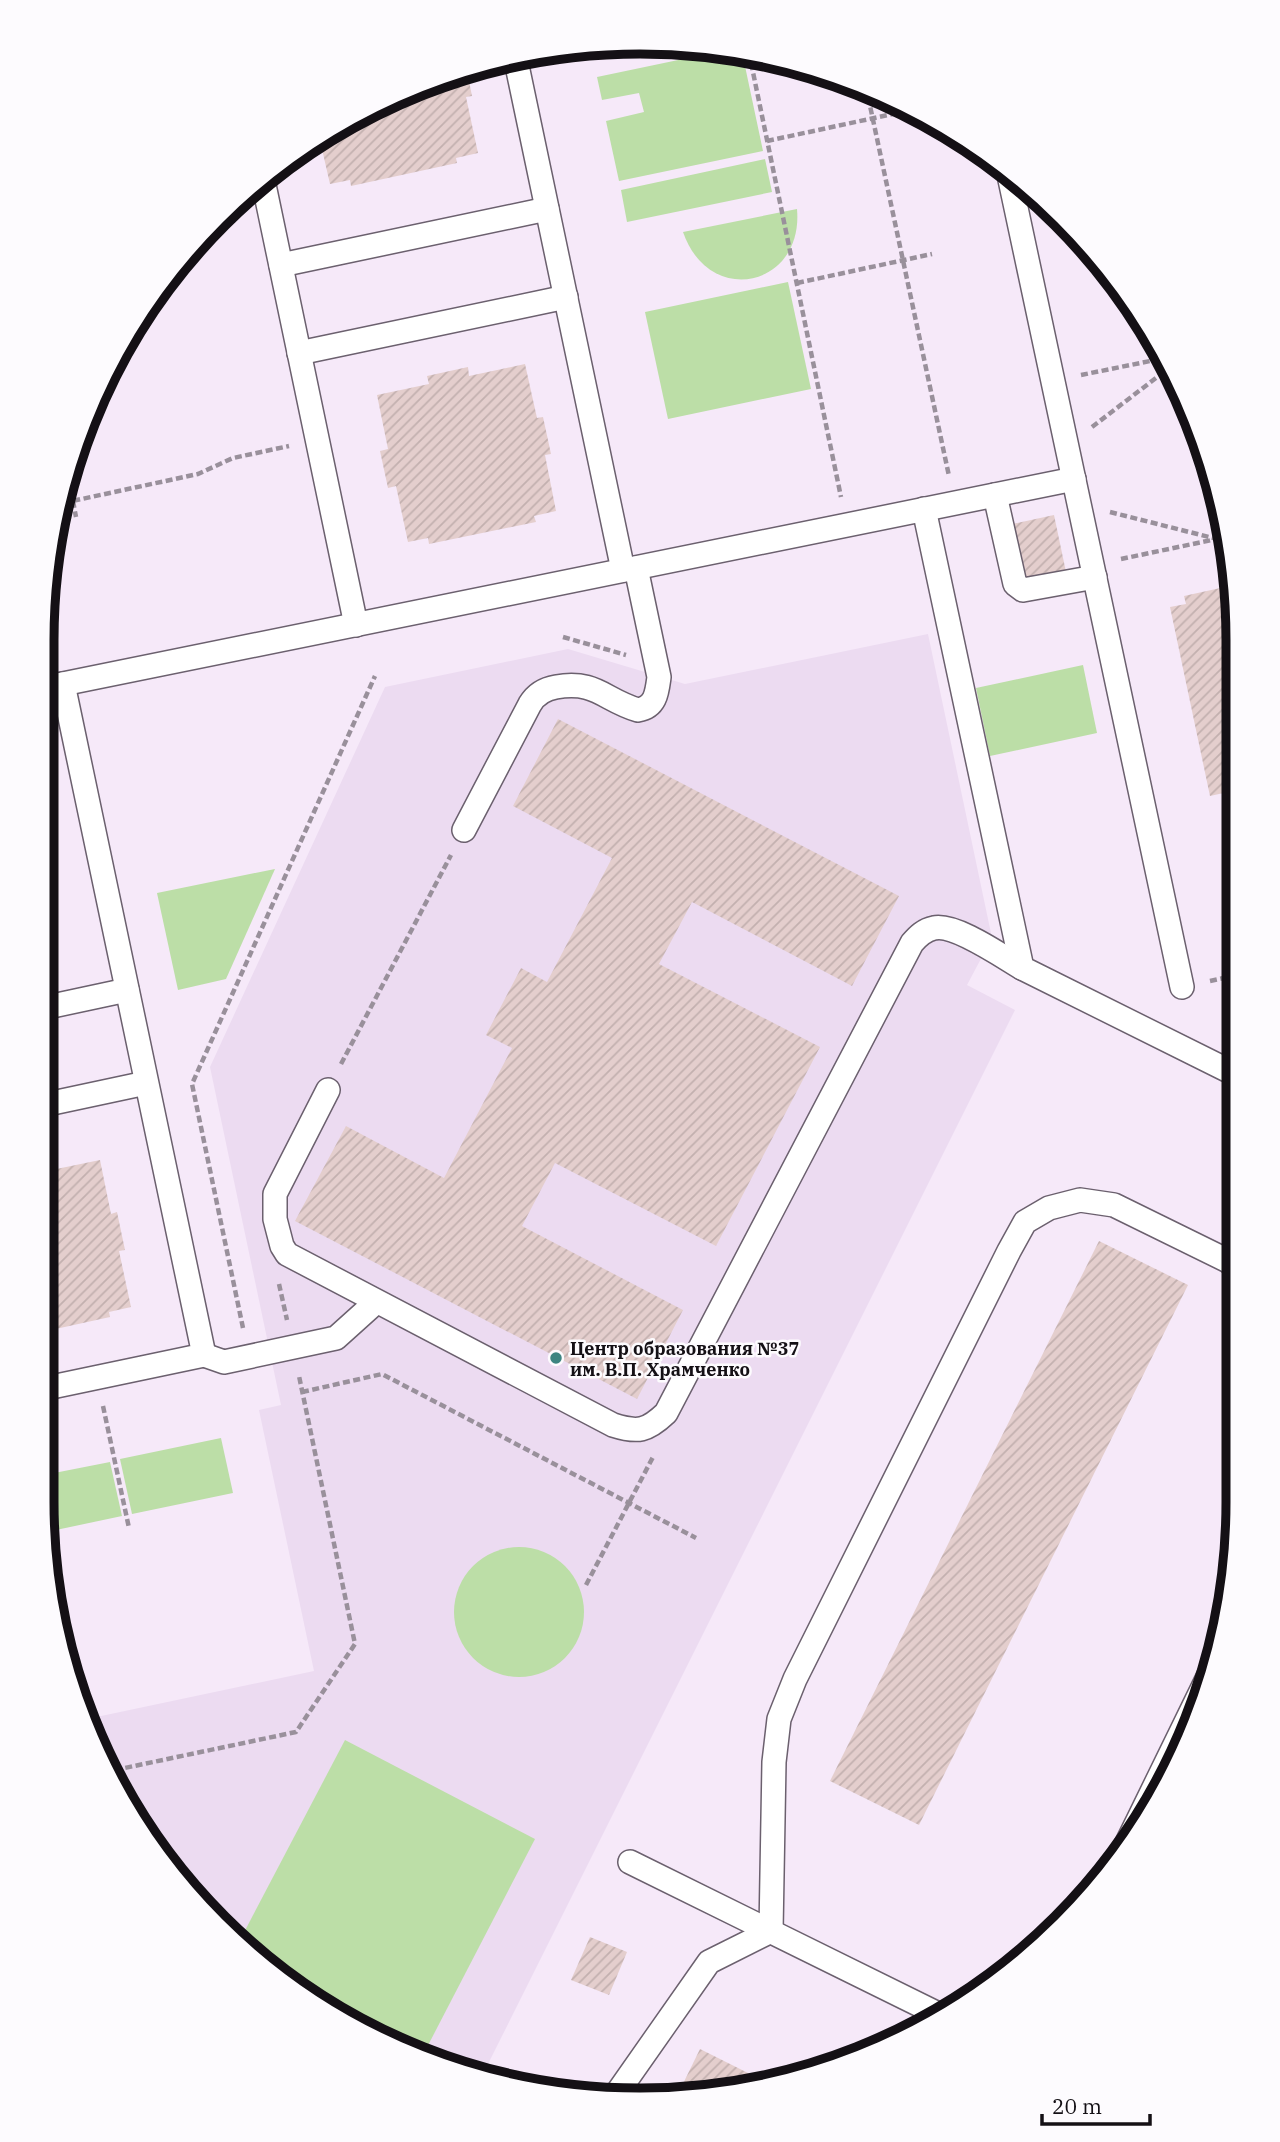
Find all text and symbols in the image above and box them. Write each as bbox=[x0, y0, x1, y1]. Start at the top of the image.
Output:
place label: Центр образования №37 им. В.П. Храмченко bbox=[570, 1337, 799, 1381]
marker: Центр образования №37 им. В.П. Храмченко bbox=[548, 1350, 564, 1366]
scale bar bbox=[1042, 2082, 1150, 2126]
text: 20 m bbox=[1052, 2092, 1102, 2120]

